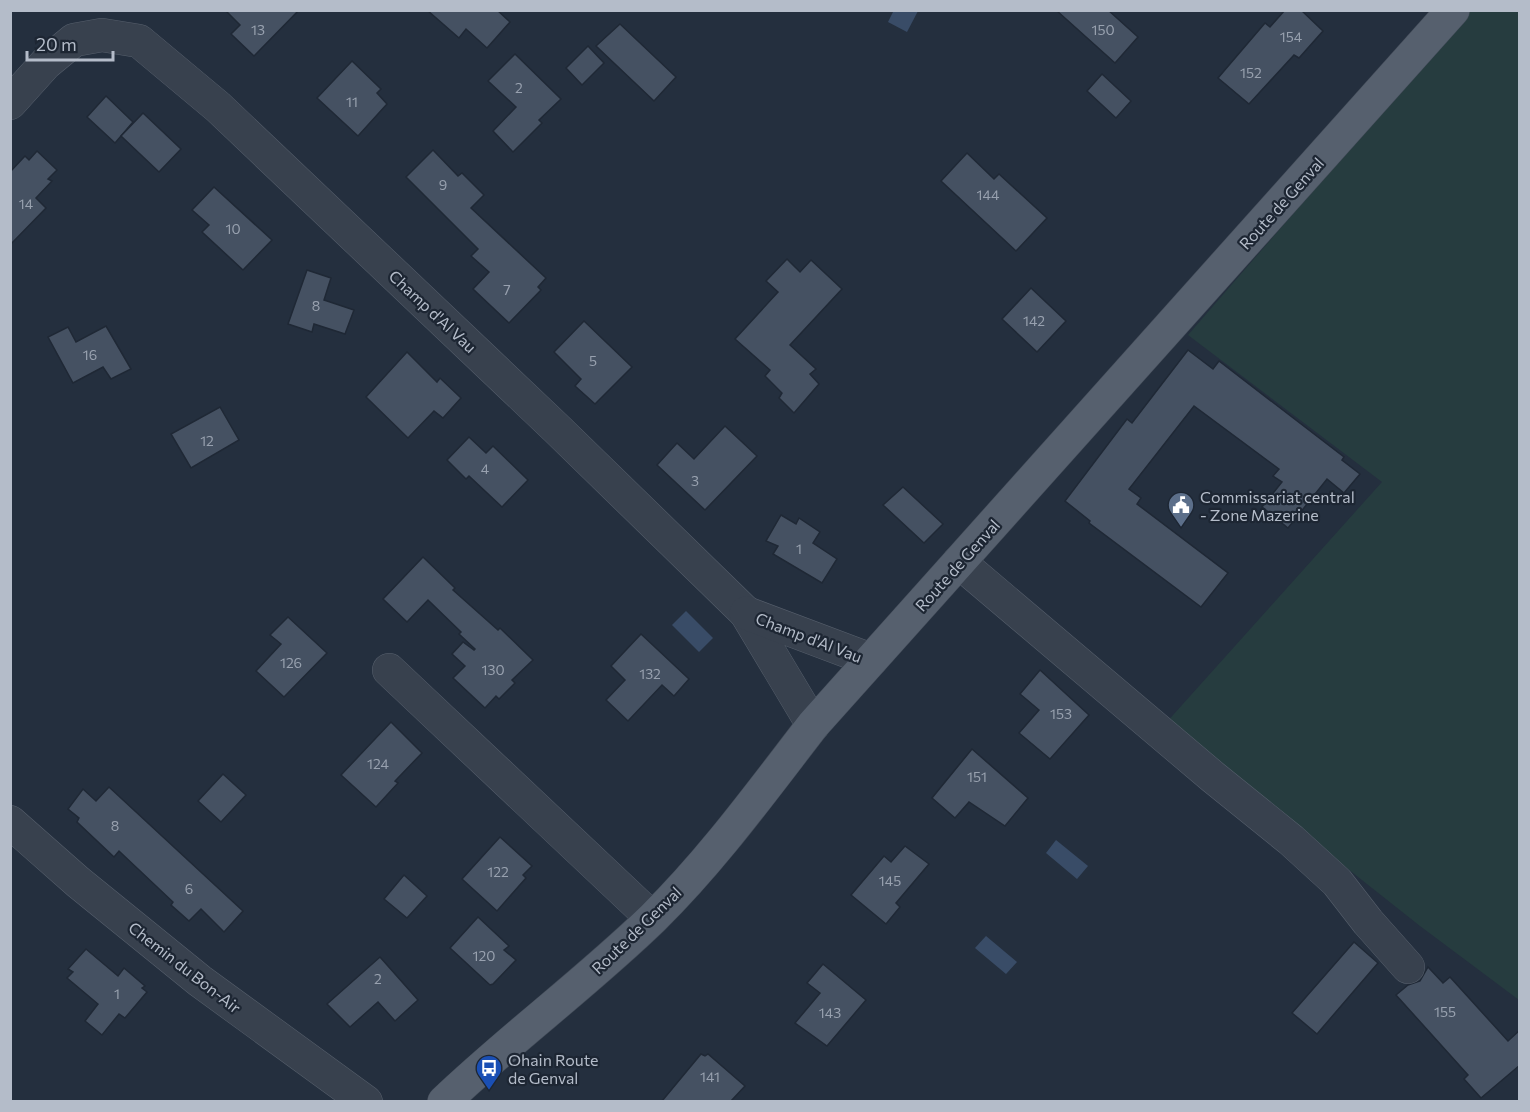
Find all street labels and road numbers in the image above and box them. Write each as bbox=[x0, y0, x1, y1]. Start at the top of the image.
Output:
street label: Route de Genval bbox=[1235, 153, 1327, 253]
street label: Champ d'Al Vau bbox=[385, 266, 481, 356]
street label: Route de Genval bbox=[911, 515, 1003, 615]
street label: Champ d'Al Vau bbox=[753, 608, 865, 666]
street label: Route de Genval bbox=[587, 883, 685, 977]
street label: Chemin du Bon-Air bbox=[125, 917, 245, 1017]

